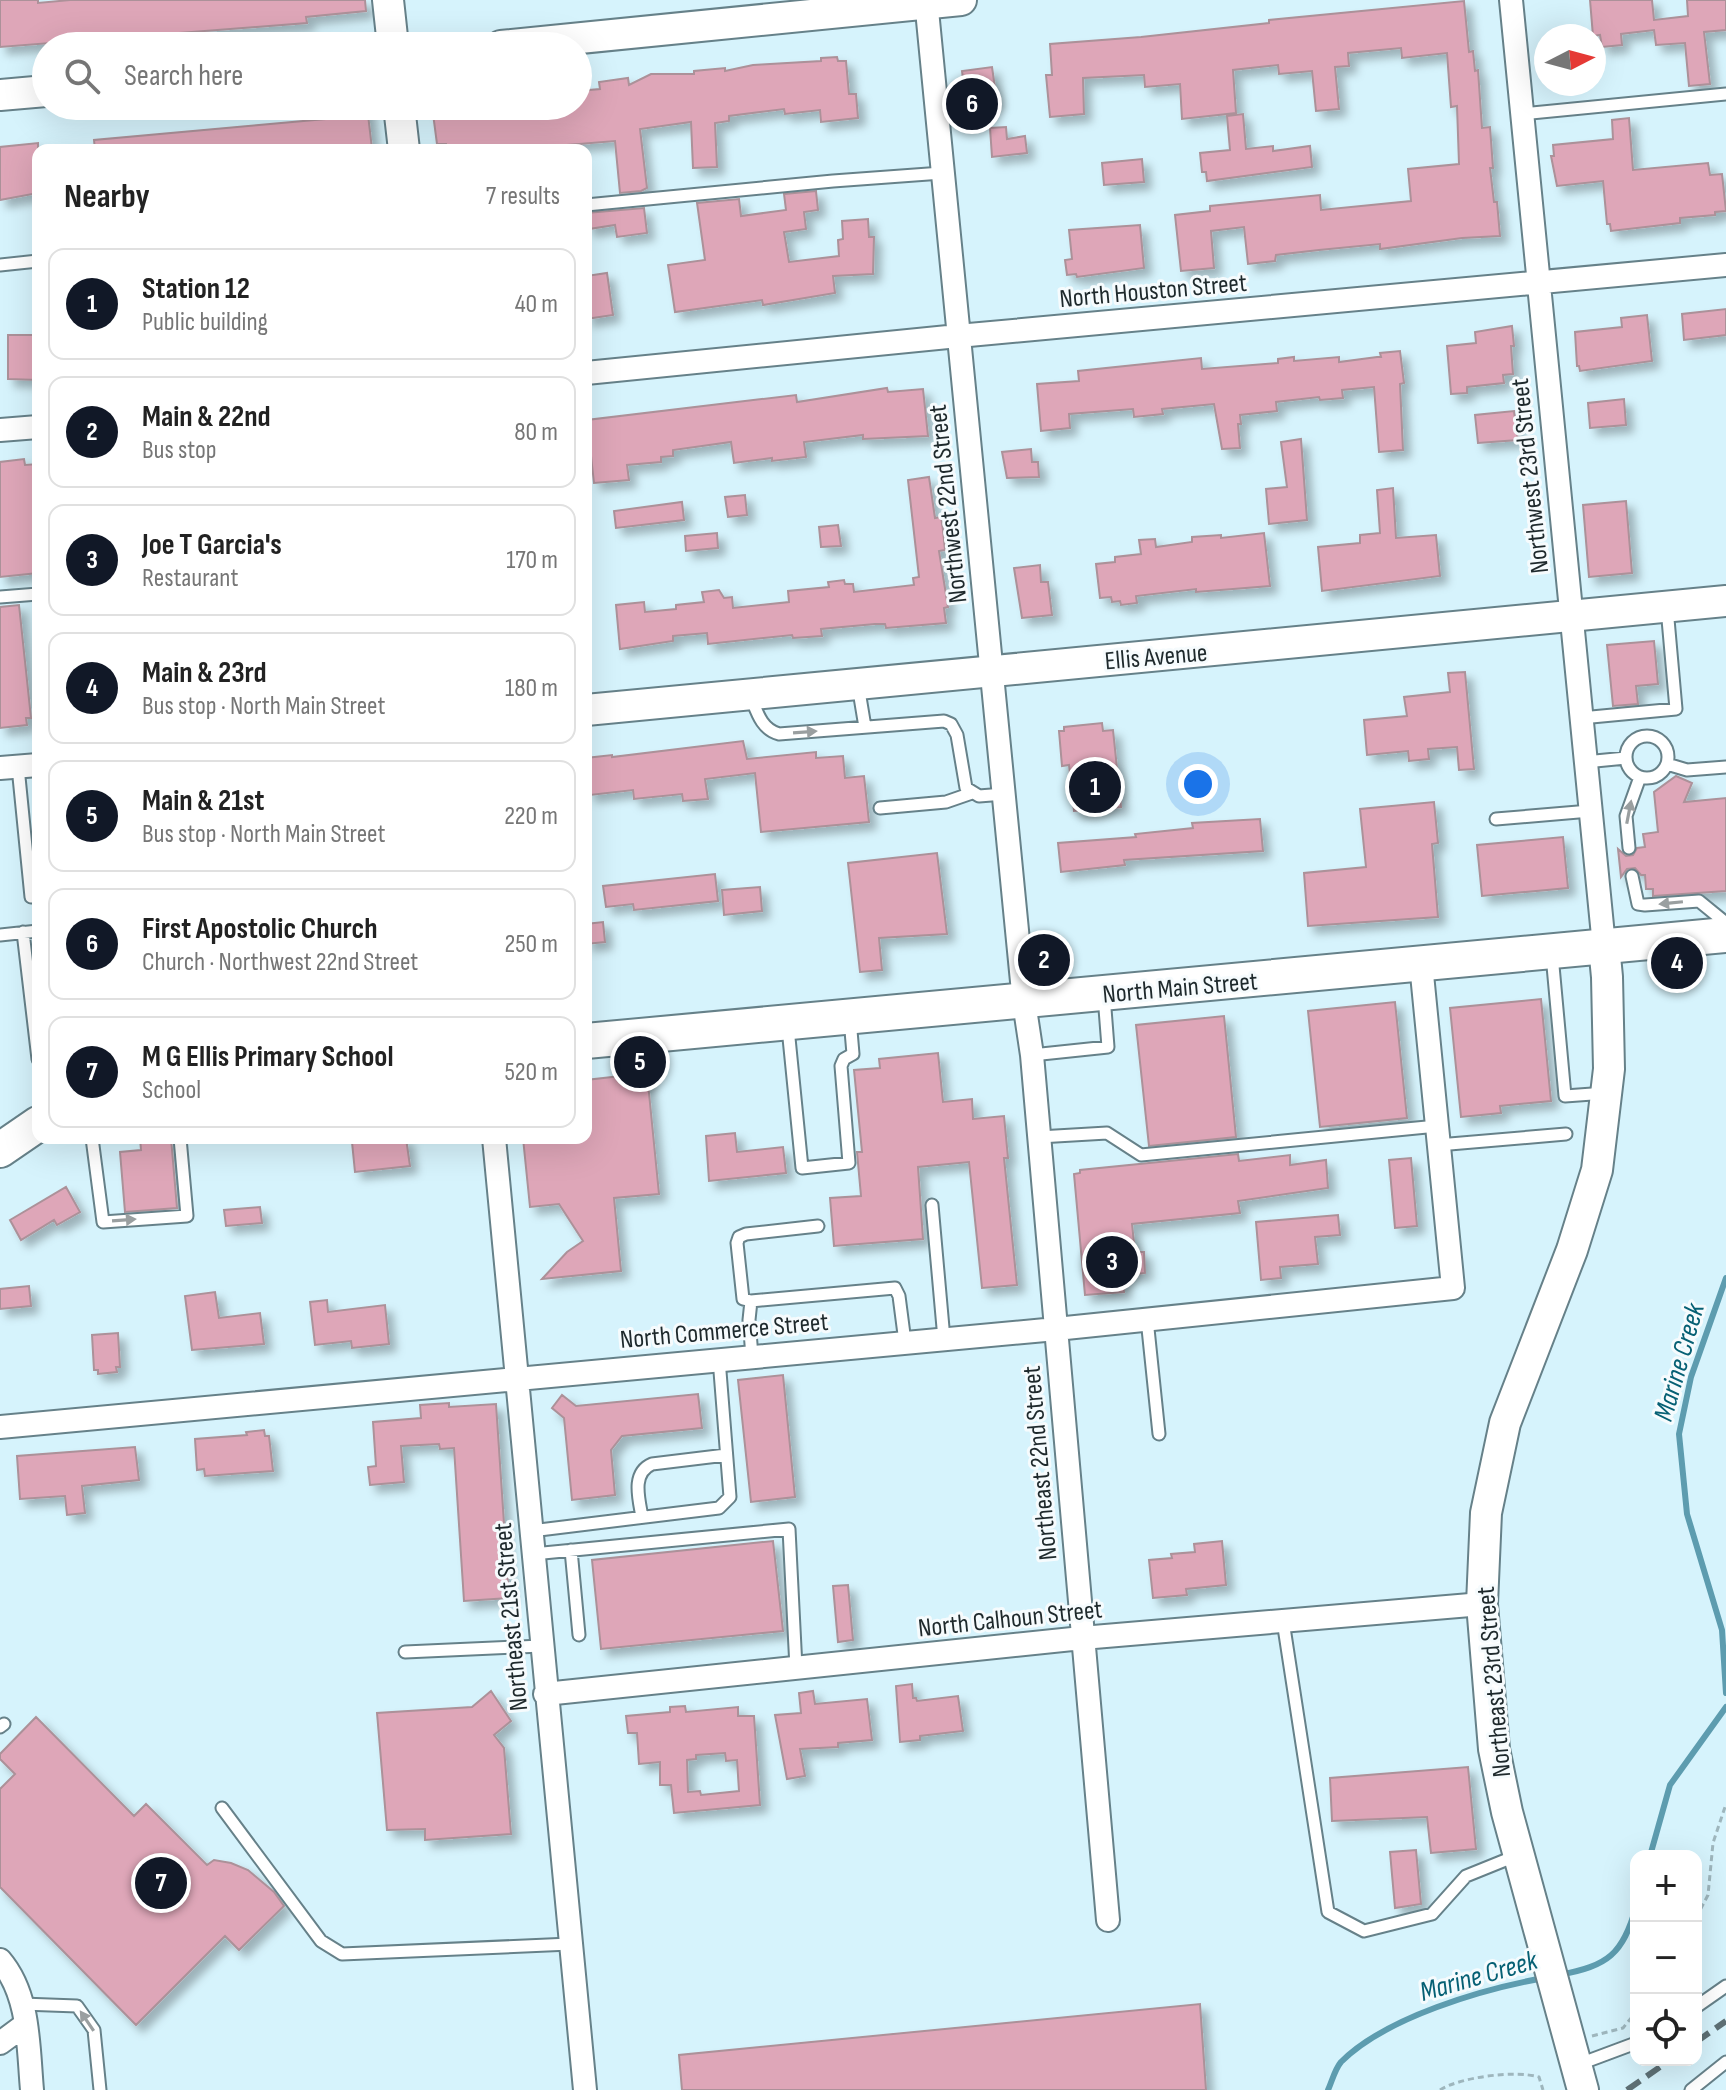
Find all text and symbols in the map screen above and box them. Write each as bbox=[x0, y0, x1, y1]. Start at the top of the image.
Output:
north arrow bbox=[1534, 24, 1606, 96]
search box bbox=[32, 32, 592, 120]
icon: search bbox=[60, 54, 104, 98]
text: Search here bbox=[124, 58, 243, 94]
pin: 6 bbox=[946, 74, 998, 134]
text: Nearby bbox=[64, 176, 150, 217]
text: 7 results bbox=[486, 181, 560, 212]
street label: North Houston Street bbox=[1058, 268, 1248, 315]
text: Station 12 bbox=[142, 271, 250, 307]
text: 1 bbox=[87, 289, 97, 320]
text: 40 m bbox=[515, 289, 558, 320]
text: Public building bbox=[142, 307, 268, 338]
street label: Northwest 23rd Street bbox=[1505, 377, 1556, 575]
text: Main & 22nd bbox=[142, 399, 271, 435]
street label: Northwest 22nd Street bbox=[923, 403, 974, 605]
text: 2 bbox=[86, 417, 98, 448]
text: 80 m bbox=[514, 417, 558, 448]
text: Bus stop bbox=[142, 435, 217, 466]
text: Joe T Garcia's bbox=[142, 527, 282, 563]
text: 3 bbox=[86, 545, 98, 576]
text: 170 m bbox=[506, 545, 558, 576]
text: Restaurant bbox=[142, 563, 238, 594]
street label: Ellis Avenue bbox=[1104, 638, 1209, 677]
text: Main & 23rd bbox=[142, 655, 267, 691]
text: 4 bbox=[86, 673, 98, 704]
text: 180 m bbox=[505, 673, 558, 704]
text: Bus stop · North Main Street bbox=[142, 691, 385, 722]
one-way arrow bbox=[793, 725, 818, 738]
pin: 1 bbox=[1069, 757, 1121, 817]
your location bbox=[1178, 764, 1218, 804]
text: Main & 21st bbox=[142, 783, 264, 819]
one-way arrow bbox=[1624, 799, 1636, 824]
text: 5 bbox=[86, 801, 98, 832]
text: 220 m bbox=[504, 801, 558, 832]
text: Bus stop · North Main Street bbox=[142, 819, 385, 850]
one-way arrow bbox=[1658, 896, 1683, 909]
text: First Apostolic Church bbox=[142, 911, 378, 947]
text: 6 bbox=[86, 929, 98, 960]
text: 250 m bbox=[504, 929, 558, 960]
pin: 2 bbox=[1018, 930, 1070, 990]
pin: 4 bbox=[1651, 933, 1703, 993]
text: Church · Northwest 22nd Street bbox=[142, 947, 418, 978]
street label: North Main Street bbox=[1101, 966, 1259, 1011]
pin: 5 bbox=[614, 1032, 666, 1092]
text: M G Ellis Primary School bbox=[142, 1039, 393, 1075]
text: 7 bbox=[86, 1057, 98, 1088]
text: 520 m bbox=[504, 1057, 558, 1088]
text: School bbox=[142, 1075, 201, 1106]
one-way arrow bbox=[112, 1213, 137, 1226]
pin: 3 bbox=[1086, 1232, 1138, 1292]
water label: Marine Creek bbox=[1647, 1298, 1712, 1425]
street label: North Commerce Street bbox=[619, 1307, 830, 1356]
street label: Northeast 22nd Street bbox=[1017, 1364, 1064, 1561]
street label: Northeast 21st Street bbox=[488, 1521, 535, 1712]
street label: Northeast 23rd Street bbox=[1471, 1585, 1518, 1779]
street label: North Calhoun Street bbox=[917, 1594, 1104, 1645]
map controls bbox=[1630, 1850, 1702, 2066]
button: + bbox=[1630, 1850, 1702, 1922]
pin: 7 bbox=[135, 1853, 187, 1913]
button: − bbox=[1630, 1922, 1702, 1994]
water label: Marine Creek bbox=[1416, 1944, 1542, 2009]
button: locate bbox=[1630, 1994, 1702, 2066]
one-way arrow bbox=[79, 2010, 94, 2031]

